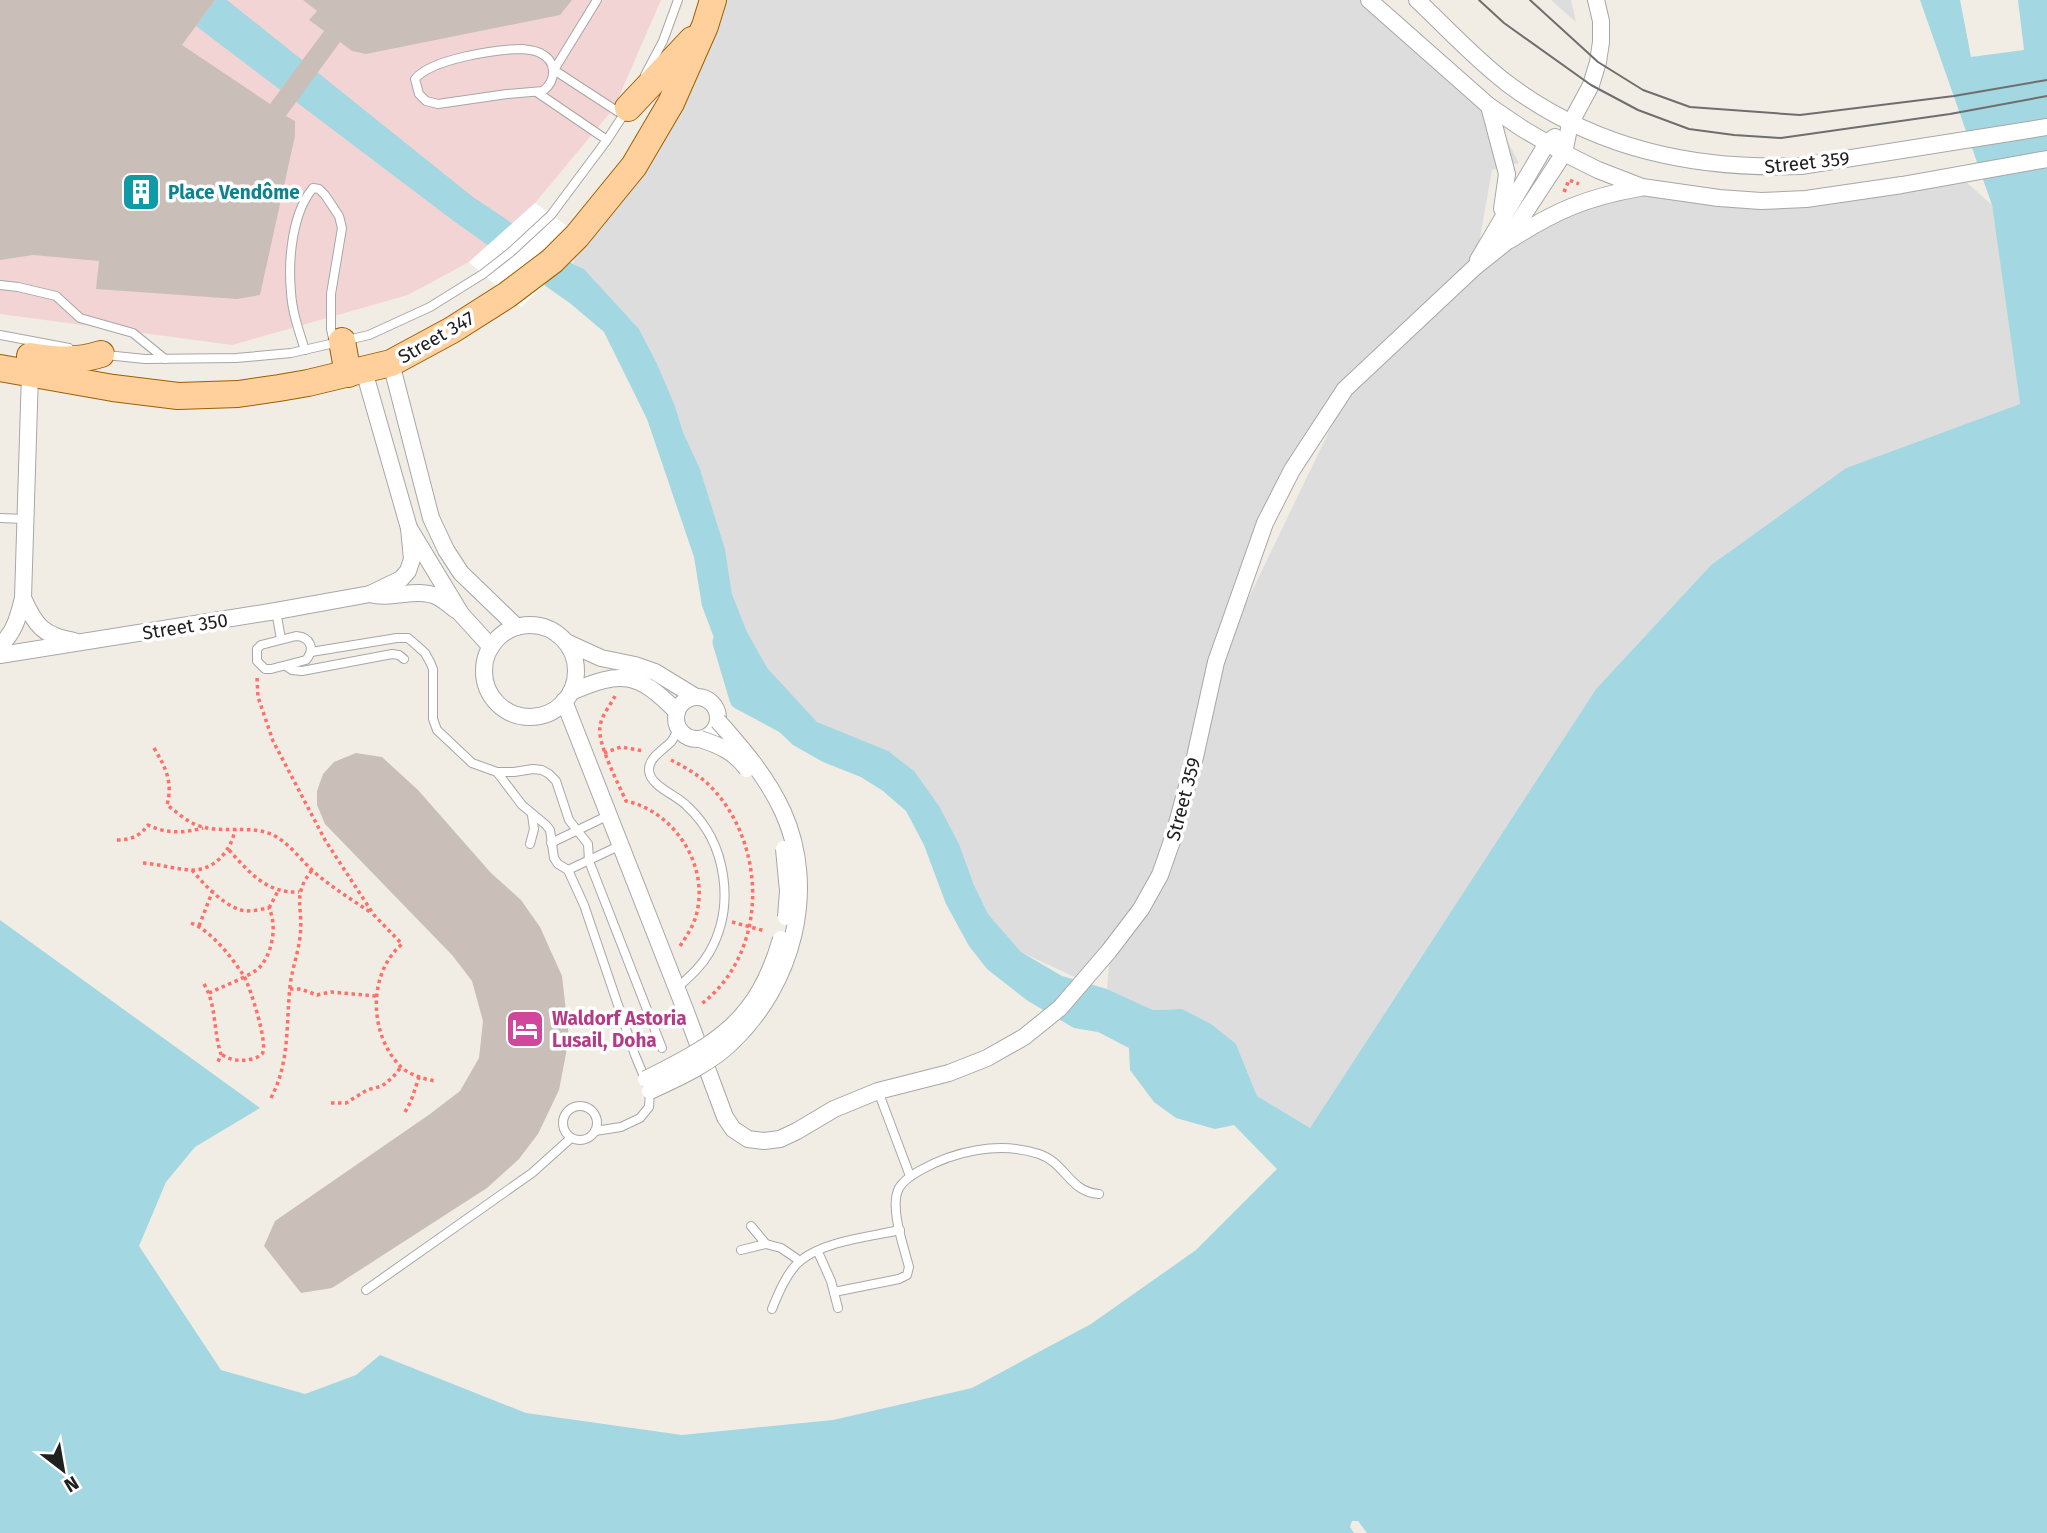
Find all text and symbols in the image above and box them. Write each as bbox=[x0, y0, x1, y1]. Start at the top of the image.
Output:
street label: Street 359 bbox=[1763, 147, 1851, 178]
building icon: Place Vendôme bbox=[120, 171, 162, 213]
place label: Place Vendôme bbox=[168, 181, 300, 204]
street label: Street 347 bbox=[394, 306, 478, 368]
street label: Street 350 bbox=[141, 608, 229, 645]
street label: Street 359 bbox=[1161, 755, 1206, 843]
place label: Waldorf Astoria Lusail, Doha bbox=[552, 1007, 687, 1052]
hotel icon: Waldorf Astoria Lusail, Doha bbox=[504, 1008, 546, 1050]
north arrow bbox=[28, 1435, 98, 1505]
text: N bbox=[60, 1471, 83, 1497]

